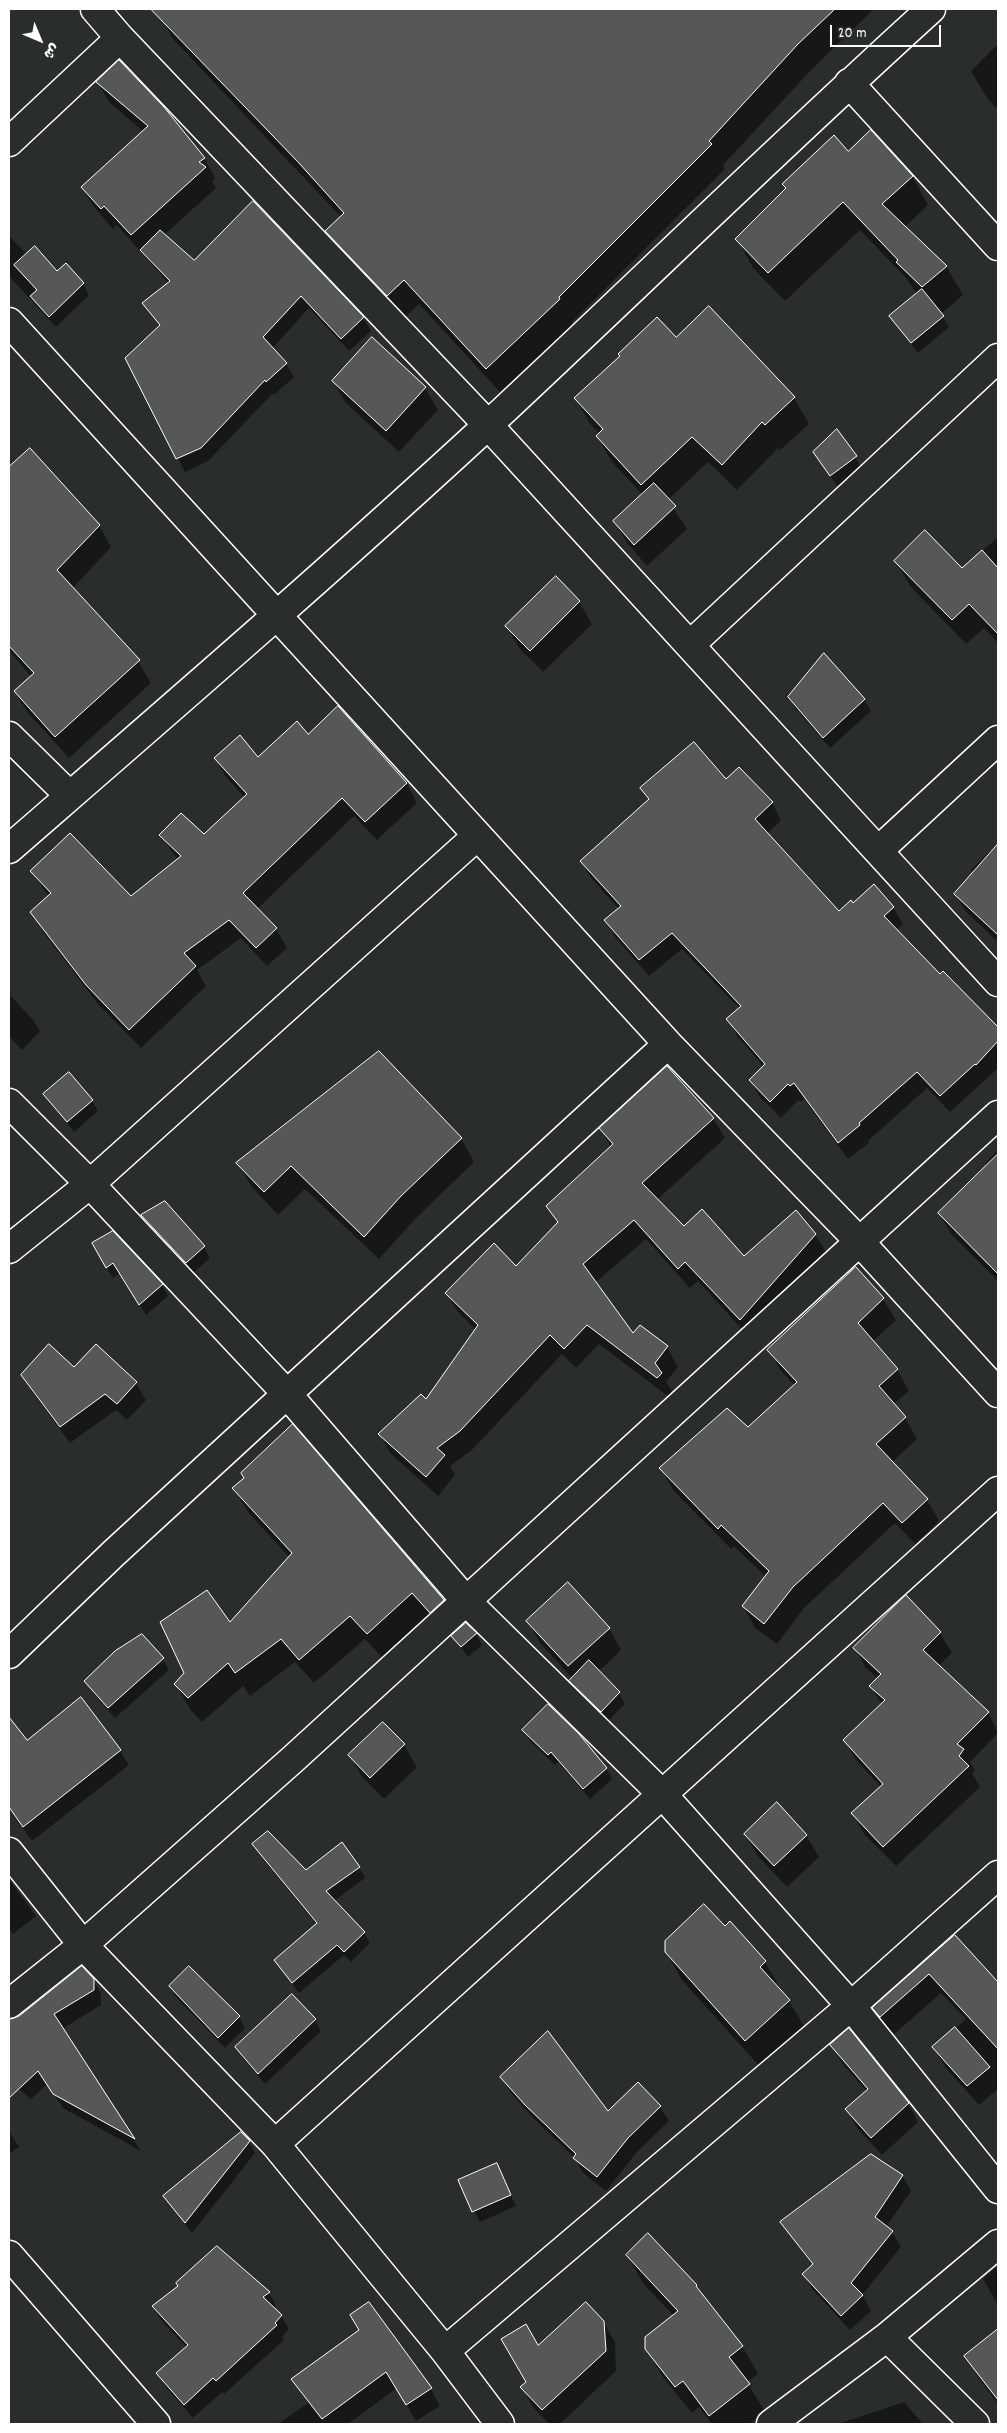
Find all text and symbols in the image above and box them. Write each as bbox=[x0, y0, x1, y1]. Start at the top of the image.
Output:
north arrow bbox=[15, 15, 65, 65]
scale bar bbox=[832, 15, 943, 47]
text: 20 m bbox=[838, 23, 866, 45]
text: ش bbox=[38, 38, 63, 63]

